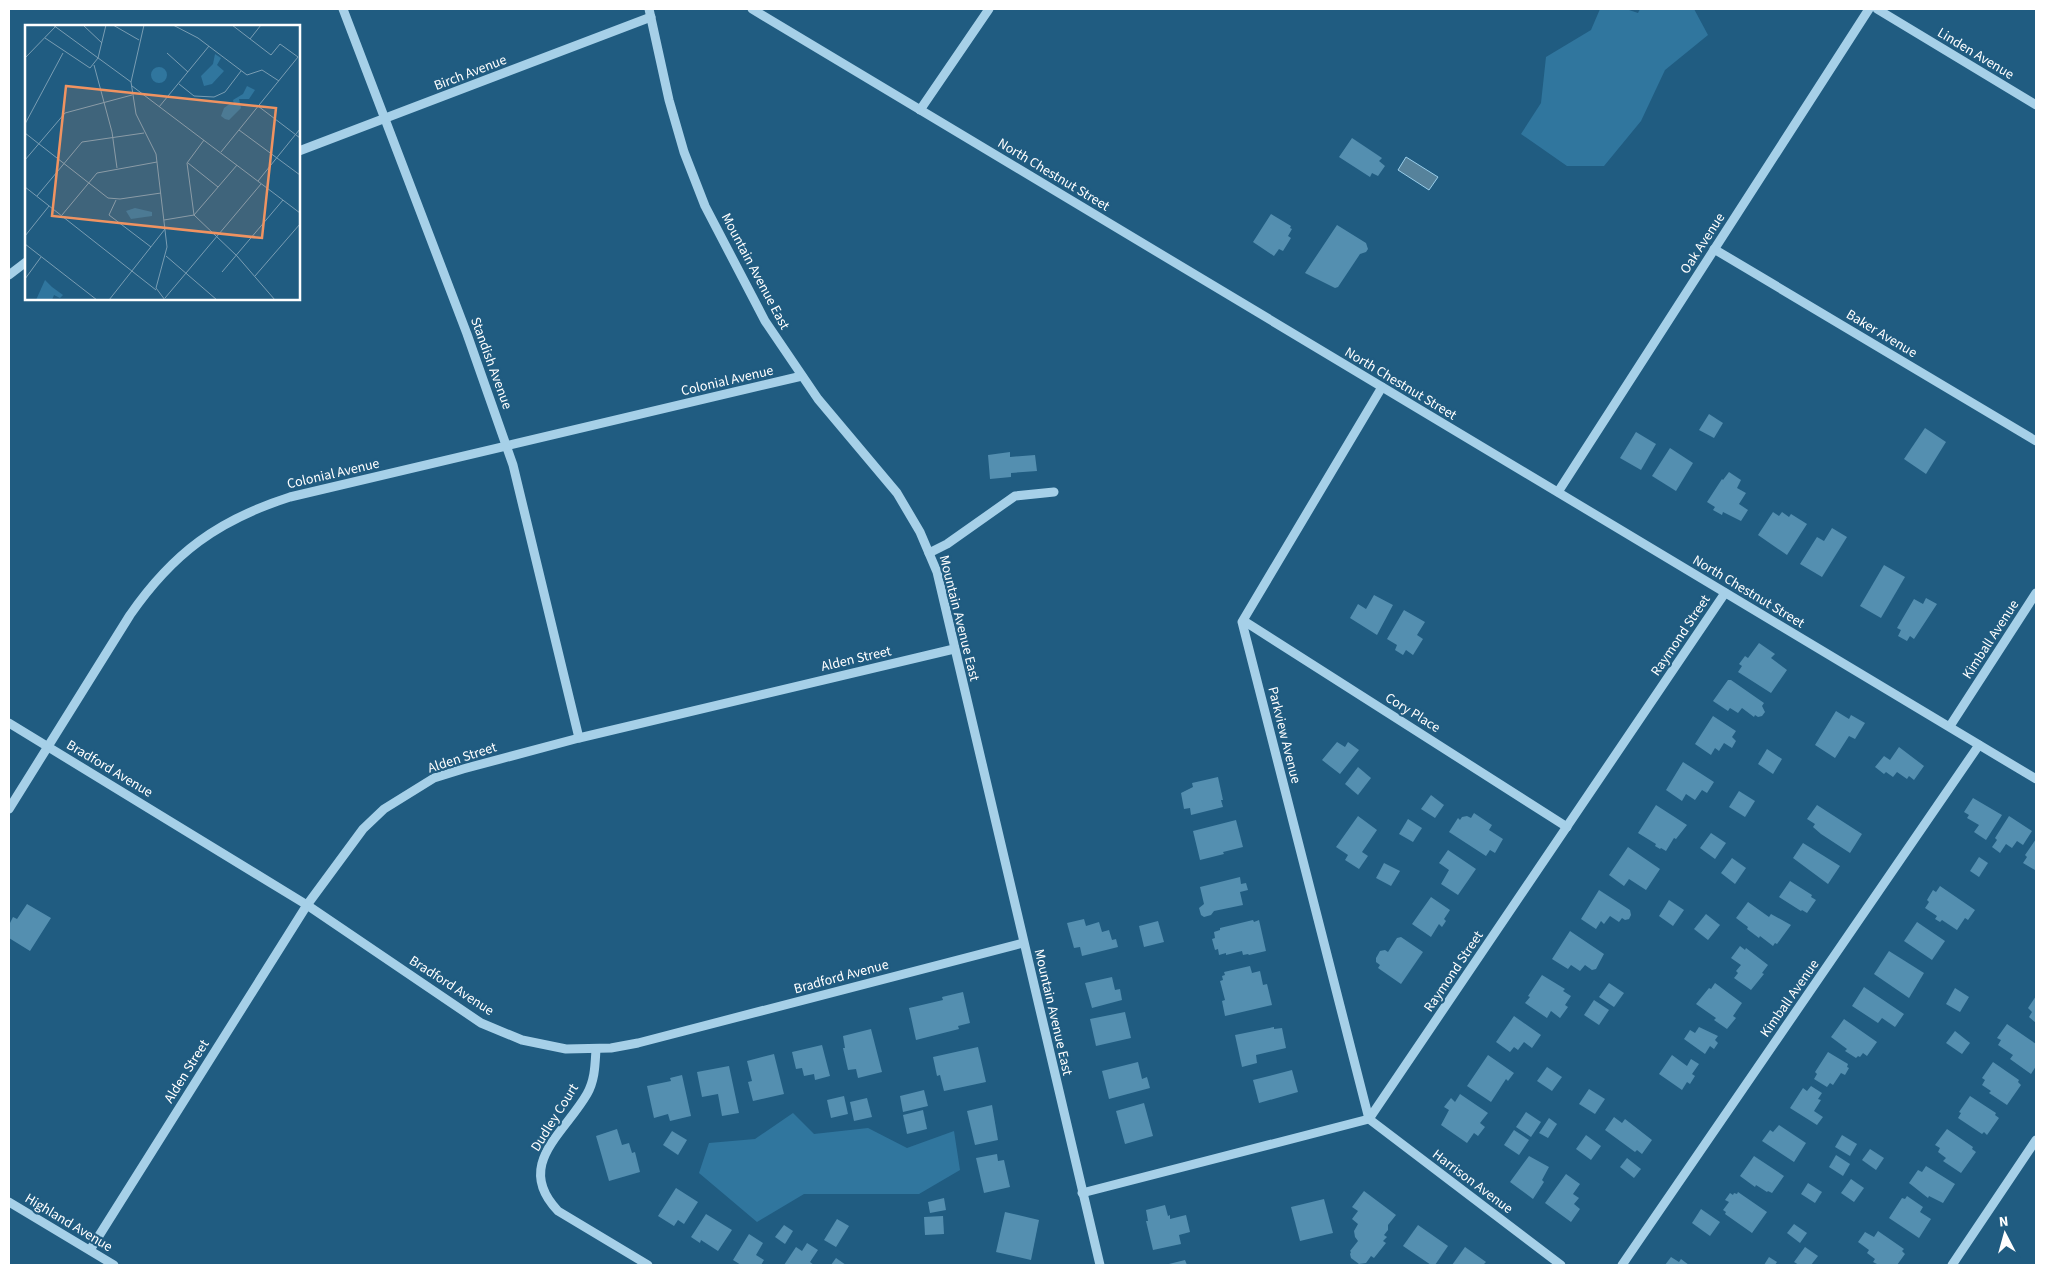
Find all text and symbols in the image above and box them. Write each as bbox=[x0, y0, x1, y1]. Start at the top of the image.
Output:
street label: Linden Avenue bbox=[1933, 23, 2018, 85]
inset map bbox=[25, 25, 300, 300]
street label: Birch Avenue bbox=[431, 50, 510, 96]
street label: North Chestnut Street bbox=[994, 133, 1113, 216]
street label: Oak Avenue bbox=[1676, 209, 1730, 278]
street label: Mountain Avenue East bbox=[716, 210, 794, 333]
street label: Baker Avenue bbox=[1842, 305, 1921, 363]
street label: Standish Avenue bbox=[465, 314, 517, 412]
street label: North Chestnut Street bbox=[1341, 342, 1460, 425]
street label: Colonial Avenue bbox=[679, 361, 776, 401]
street label: Colonial Avenue bbox=[285, 454, 382, 494]
street label: North Chestnut Street bbox=[1689, 550, 1808, 633]
street label: Mountain Avenue East bbox=[934, 553, 984, 684]
street label: Raymond Street bbox=[1646, 591, 1716, 680]
street label: Kimball Avenue bbox=[1958, 596, 2024, 683]
street label: Alden Street bbox=[819, 641, 894, 677]
street label: Parkview Avenue bbox=[1262, 685, 1306, 786]
street label: Cory Place bbox=[1381, 688, 1444, 738]
street label: Bradford Avenue bbox=[63, 735, 156, 803]
street label: Alden Street bbox=[425, 737, 500, 778]
street label: Raymond Street bbox=[1419, 927, 1489, 1016]
street label: Mountain Avenue East bbox=[1029, 947, 1077, 1078]
street label: Bradford Avenue bbox=[405, 951, 498, 1021]
street label: Bradford Avenue bbox=[792, 955, 891, 999]
street label: Kimball Avenue bbox=[1756, 956, 1824, 1042]
street label: Alden Street bbox=[159, 1036, 214, 1107]
street label: Dudley Court bbox=[526, 1079, 584, 1155]
street label: Harrison Avenue bbox=[1428, 1145, 1517, 1219]
street label: Highland Avenue bbox=[21, 1189, 116, 1257]
north arrow bbox=[1980, 1209, 2030, 1259]
text: N bbox=[1998, 1212, 2009, 1232]

